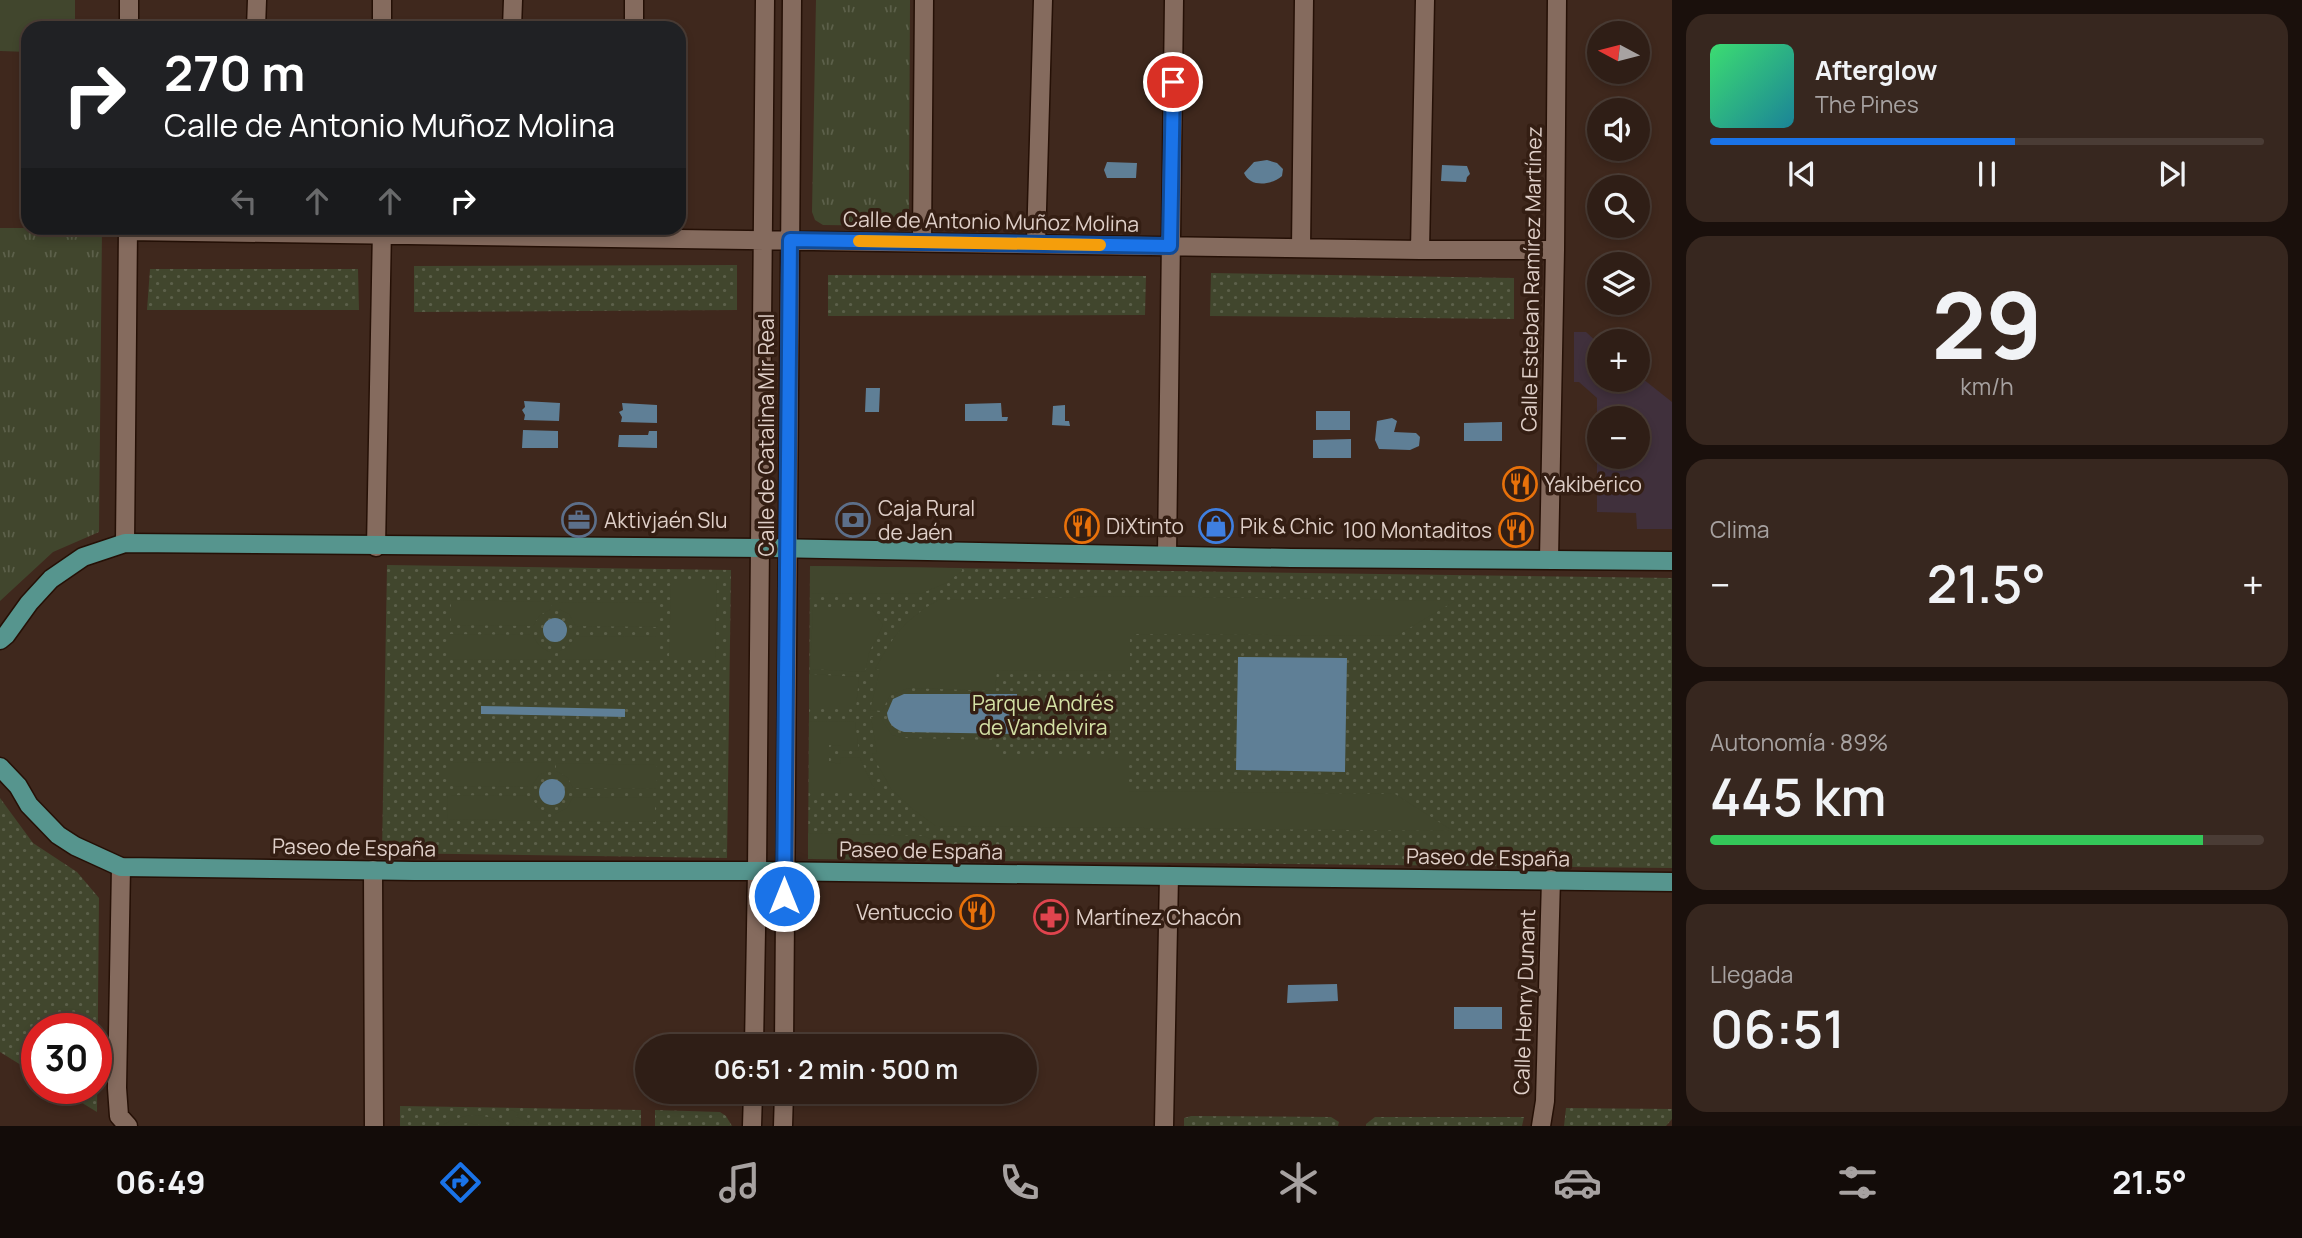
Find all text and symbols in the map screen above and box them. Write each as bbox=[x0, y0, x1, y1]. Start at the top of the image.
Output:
north arrow bbox=[1587, 21, 1650, 84]
map controls bbox=[1587, 21, 1650, 469]
text: 270 m bbox=[164, 39, 305, 106]
icon: right bbox=[49, 49, 140, 140]
pin bbox=[1143, 52, 1203, 112]
text: Afterglow bbox=[1815, 52, 1937, 88]
icon: arrive bbox=[1154, 63, 1192, 101]
text: The Pines bbox=[1815, 88, 1919, 120]
button: sound bbox=[1587, 98, 1650, 161]
text: Calle de Antonio Muñoz Molina bbox=[164, 103, 615, 147]
street label: Calle Esteban Ramírez Martínez bbox=[1514, 126, 1548, 432]
icon: previous bbox=[1783, 155, 1821, 193]
icon: pause bbox=[1968, 155, 2006, 193]
icon: next bbox=[2153, 155, 2191, 193]
button: search bbox=[1587, 175, 1650, 238]
icon: left bbox=[225, 182, 263, 220]
icon: ahead bbox=[298, 182, 336, 220]
icon: ahead bbox=[371, 182, 409, 220]
icon: right bbox=[444, 182, 482, 220]
street label: Calle de Antonio Muñoz Molina bbox=[843, 204, 1139, 238]
button: layers bbox=[1587, 252, 1650, 315]
text: 29 bbox=[1932, 262, 2042, 386]
street label: Calle de Catalina Mir Real bbox=[752, 313, 780, 557]
button: + bbox=[1587, 329, 1650, 392]
text: km/h bbox=[1960, 370, 2014, 402]
button: − bbox=[1587, 406, 1650, 469]
restaurant icon: Yakibérico bbox=[1501, 465, 1539, 503]
place label: Yakibérico bbox=[1544, 470, 1642, 498]
place label: Caja Rural de Jaén bbox=[878, 494, 975, 546]
office icon: Aktivjaén Slu bbox=[560, 501, 598, 539]
bank icon: Caja Rural de Jaén bbox=[834, 501, 872, 539]
place label: Aktivjaén Slu bbox=[604, 506, 728, 534]
restaurant icon: DiXtinto bbox=[1063, 507, 1101, 545]
shop icon: Pik & Chic bbox=[1197, 507, 1235, 545]
restaurant icon: 100 Montaditos bbox=[1497, 511, 1535, 549]
place label: DiXtinto bbox=[1106, 512, 1184, 540]
place label: Pik & Chic bbox=[1240, 512, 1334, 540]
text: Clima bbox=[1710, 513, 1769, 545]
place label: 100 Montaditos bbox=[1343, 516, 1492, 544]
text: 21.5° bbox=[1927, 548, 2046, 619]
text: − bbox=[1710, 558, 1731, 610]
text: + bbox=[2242, 558, 2264, 610]
park label: Parque Andrés de Vandelvira bbox=[972, 689, 1114, 741]
text: Autonomía · 89% bbox=[1710, 726, 1888, 758]
text: 445 km bbox=[1710, 761, 1886, 832]
street label: Paseo de España bbox=[272, 832, 436, 862]
street label: Paseo de España bbox=[839, 835, 1003, 865]
street label: Paseo de España bbox=[1406, 842, 1570, 872]
position arrow bbox=[747, 859, 821, 933]
restaurant icon: Ventuccio bbox=[958, 893, 996, 931]
place label: Ventuccio bbox=[856, 898, 953, 926]
pharmacy icon: Martínez Chacón bbox=[1032, 898, 1070, 936]
place label: Martínez Chacón bbox=[1076, 903, 1242, 931]
street label: Calle Henry Dunant bbox=[1507, 909, 1541, 1095]
text: Llegada bbox=[1710, 958, 1793, 990]
text: 06:51 bbox=[1710, 993, 1845, 1064]
speed limit sign: 30 bbox=[21, 1013, 112, 1104]
text: 06:51 · 2 min · 500 m bbox=[714, 1051, 958, 1087]
icon: directions bbox=[436, 1158, 485, 1207]
icon: music bbox=[715, 1158, 764, 1207]
icon: phone bbox=[995, 1158, 1044, 1207]
icon: climate bbox=[1274, 1158, 1323, 1207]
icon: car bbox=[1553, 1158, 1602, 1207]
icon: filters bbox=[1833, 1158, 1882, 1207]
text: 06:49 bbox=[115, 1160, 206, 1204]
text: 21.5° bbox=[2112, 1160, 2187, 1204]

